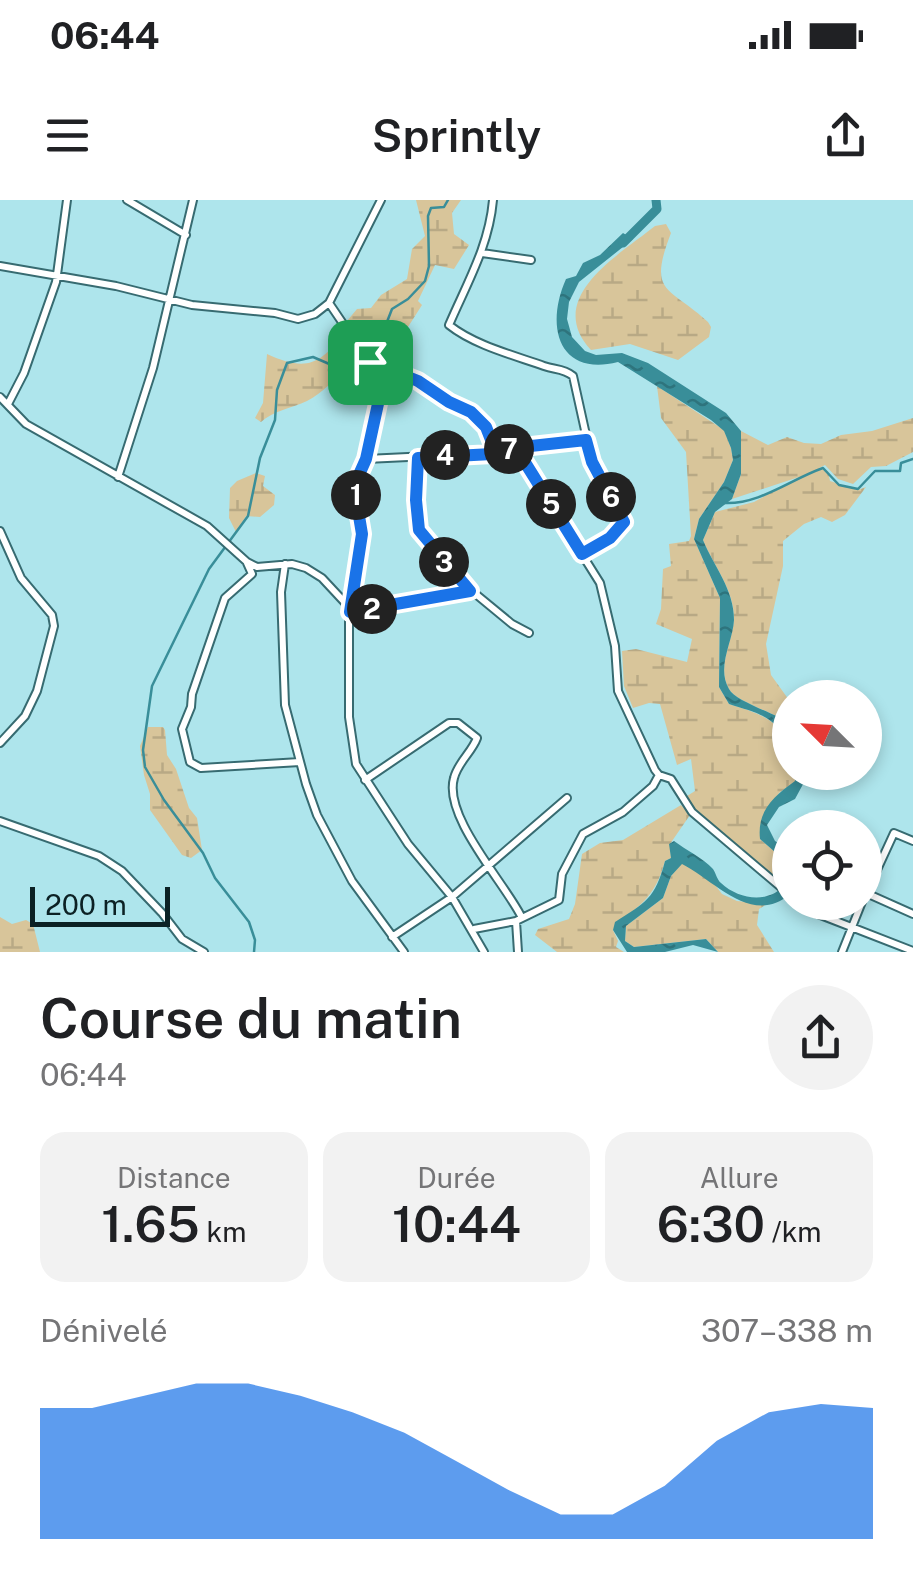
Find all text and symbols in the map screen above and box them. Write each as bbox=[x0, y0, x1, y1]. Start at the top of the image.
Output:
text: 06:44 bbox=[50, 13, 159, 58]
icon: menu bbox=[40, 108, 95, 163]
icon: share bbox=[818, 108, 873, 163]
text: Sprintly bbox=[372, 109, 541, 162]
pin bbox=[328, 320, 413, 405]
icon: arrive bbox=[343, 335, 398, 390]
pin: 7 bbox=[484, 424, 534, 474]
pin: 4 bbox=[420, 430, 470, 480]
text: 7 bbox=[500, 432, 518, 465]
text: 4 bbox=[436, 438, 454, 471]
pin: 1 bbox=[331, 470, 381, 520]
pin: 6 bbox=[586, 472, 636, 522]
text: 1 bbox=[350, 478, 362, 511]
pin: 5 bbox=[526, 479, 576, 529]
text: 6 bbox=[602, 480, 620, 513]
text: 5 bbox=[542, 487, 560, 520]
pin: 3 bbox=[419, 537, 469, 587]
text: 3 bbox=[435, 545, 453, 578]
pin: 2 bbox=[347, 584, 397, 634]
text: 2 bbox=[363, 592, 381, 625]
north arrow bbox=[772, 680, 882, 790]
map controls bbox=[772, 680, 882, 920]
button: locate bbox=[772, 810, 882, 920]
scale bar bbox=[30, 882, 170, 926]
text: 200 m bbox=[45, 888, 127, 921]
button: share bbox=[768, 985, 873, 1090]
text: Course du matin bbox=[40, 986, 462, 1050]
text: 06:44 bbox=[40, 1056, 127, 1093]
text: Distance bbox=[117, 1161, 231, 1194]
text: Durée bbox=[417, 1161, 496, 1194]
text: Allure bbox=[700, 1161, 779, 1194]
text: 1.65 bbox=[101, 1194, 200, 1253]
text: 10:44 bbox=[392, 1194, 521, 1253]
text: 6:30 bbox=[657, 1194, 765, 1253]
text: km bbox=[200, 1215, 246, 1248]
text: /km bbox=[765, 1215, 822, 1248]
text: Dénivelé bbox=[40, 1312, 168, 1349]
text: 307–338 m bbox=[701, 1312, 873, 1349]

